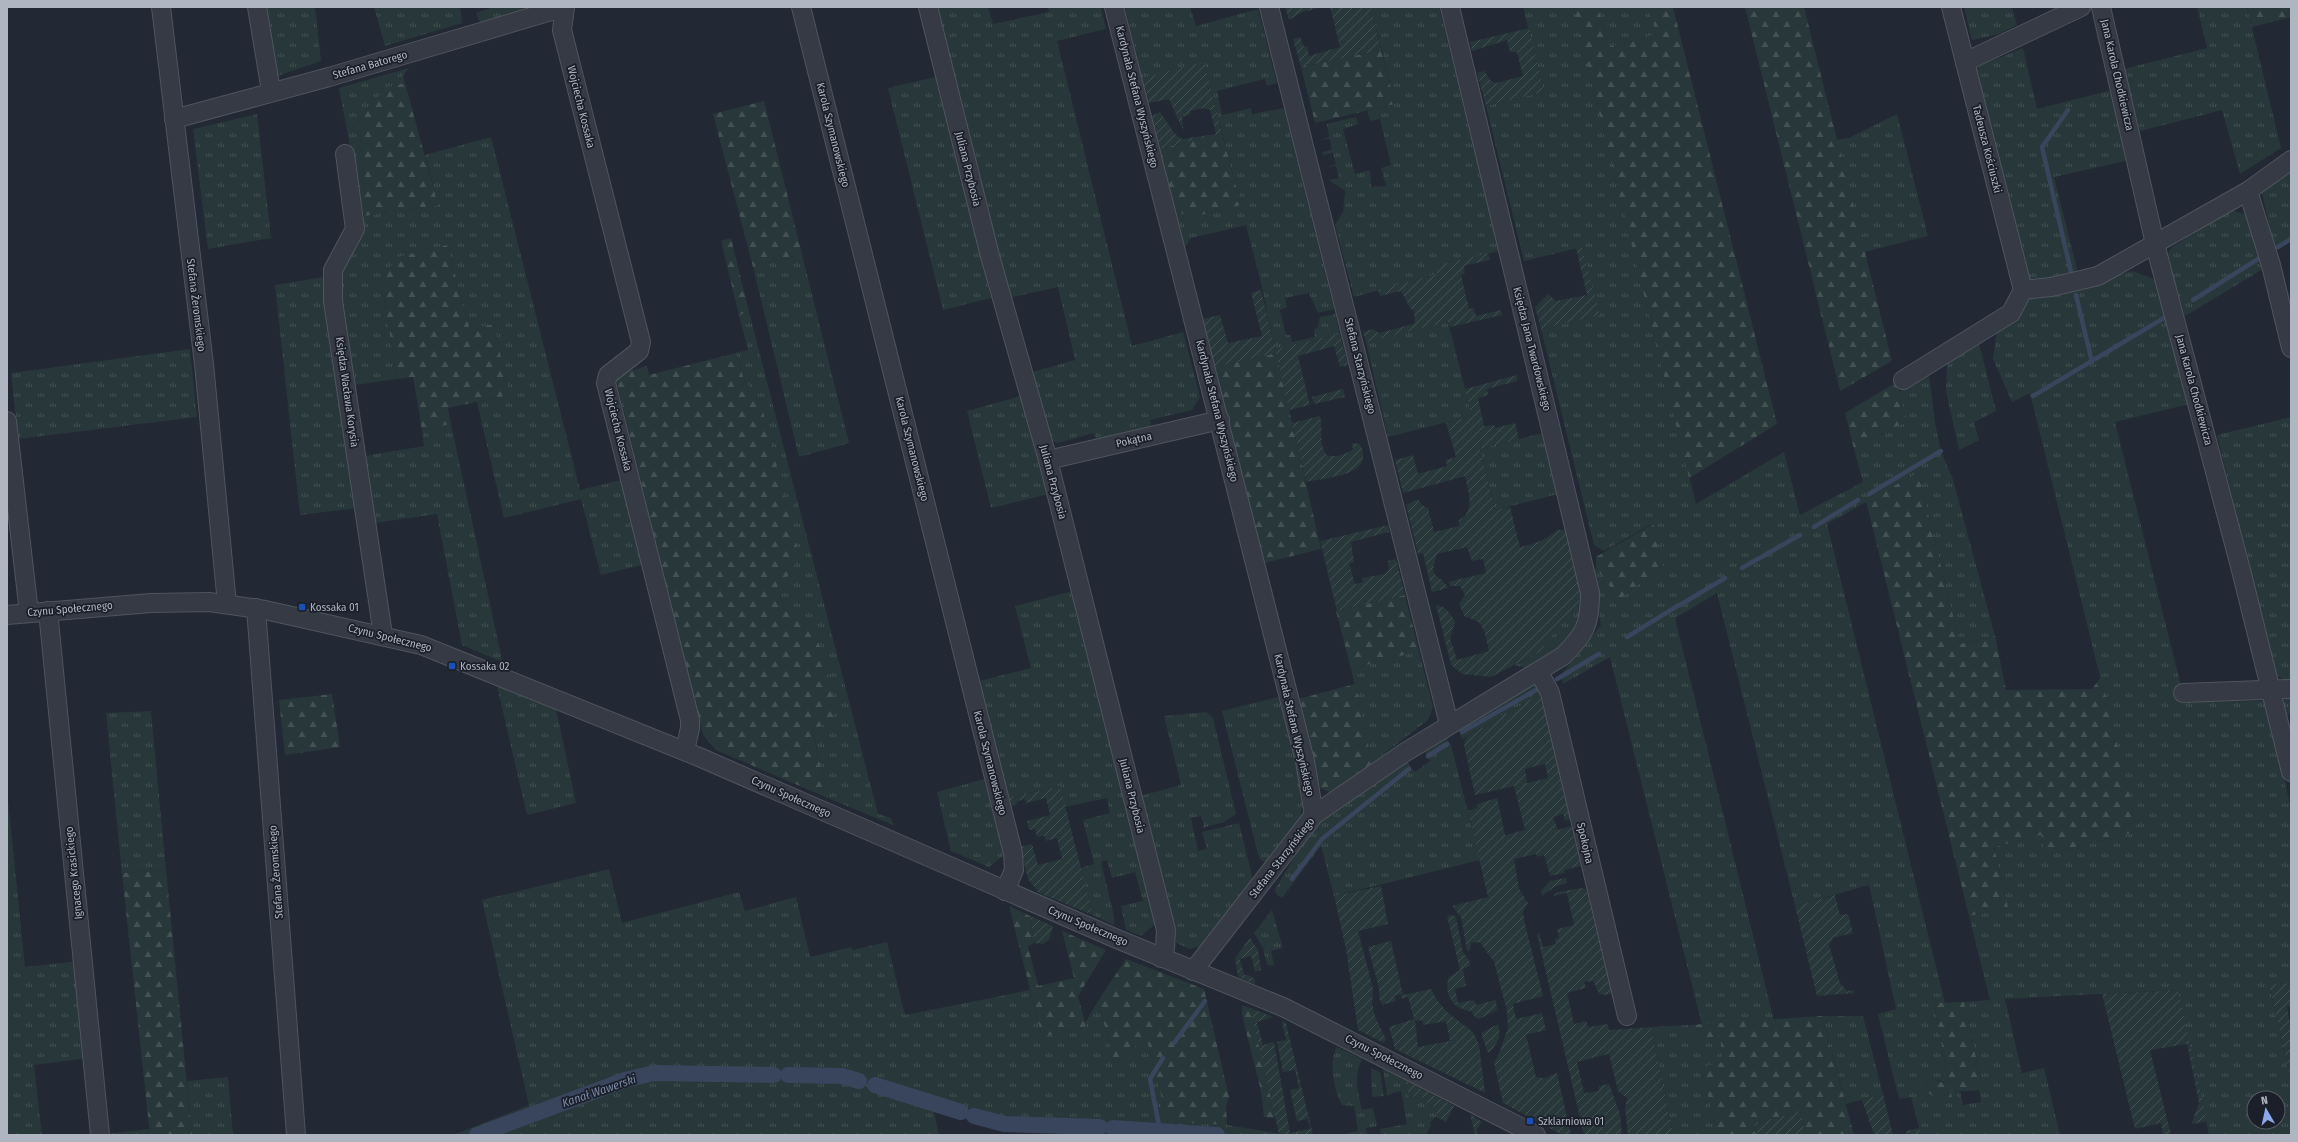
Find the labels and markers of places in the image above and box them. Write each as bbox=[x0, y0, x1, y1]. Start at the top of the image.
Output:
place label: Kossaka 01 bbox=[310, 601, 359, 614]
marker: Kossaka 01 bbox=[297, 602, 307, 612]
place label: Kossaka 02 bbox=[460, 660, 510, 673]
marker: Kossaka 02 bbox=[447, 661, 457, 671]
place label: Szklarniowa 01 bbox=[1538, 1115, 1604, 1128]
marker: Szklarniowa 01 bbox=[1525, 1116, 1535, 1126]

